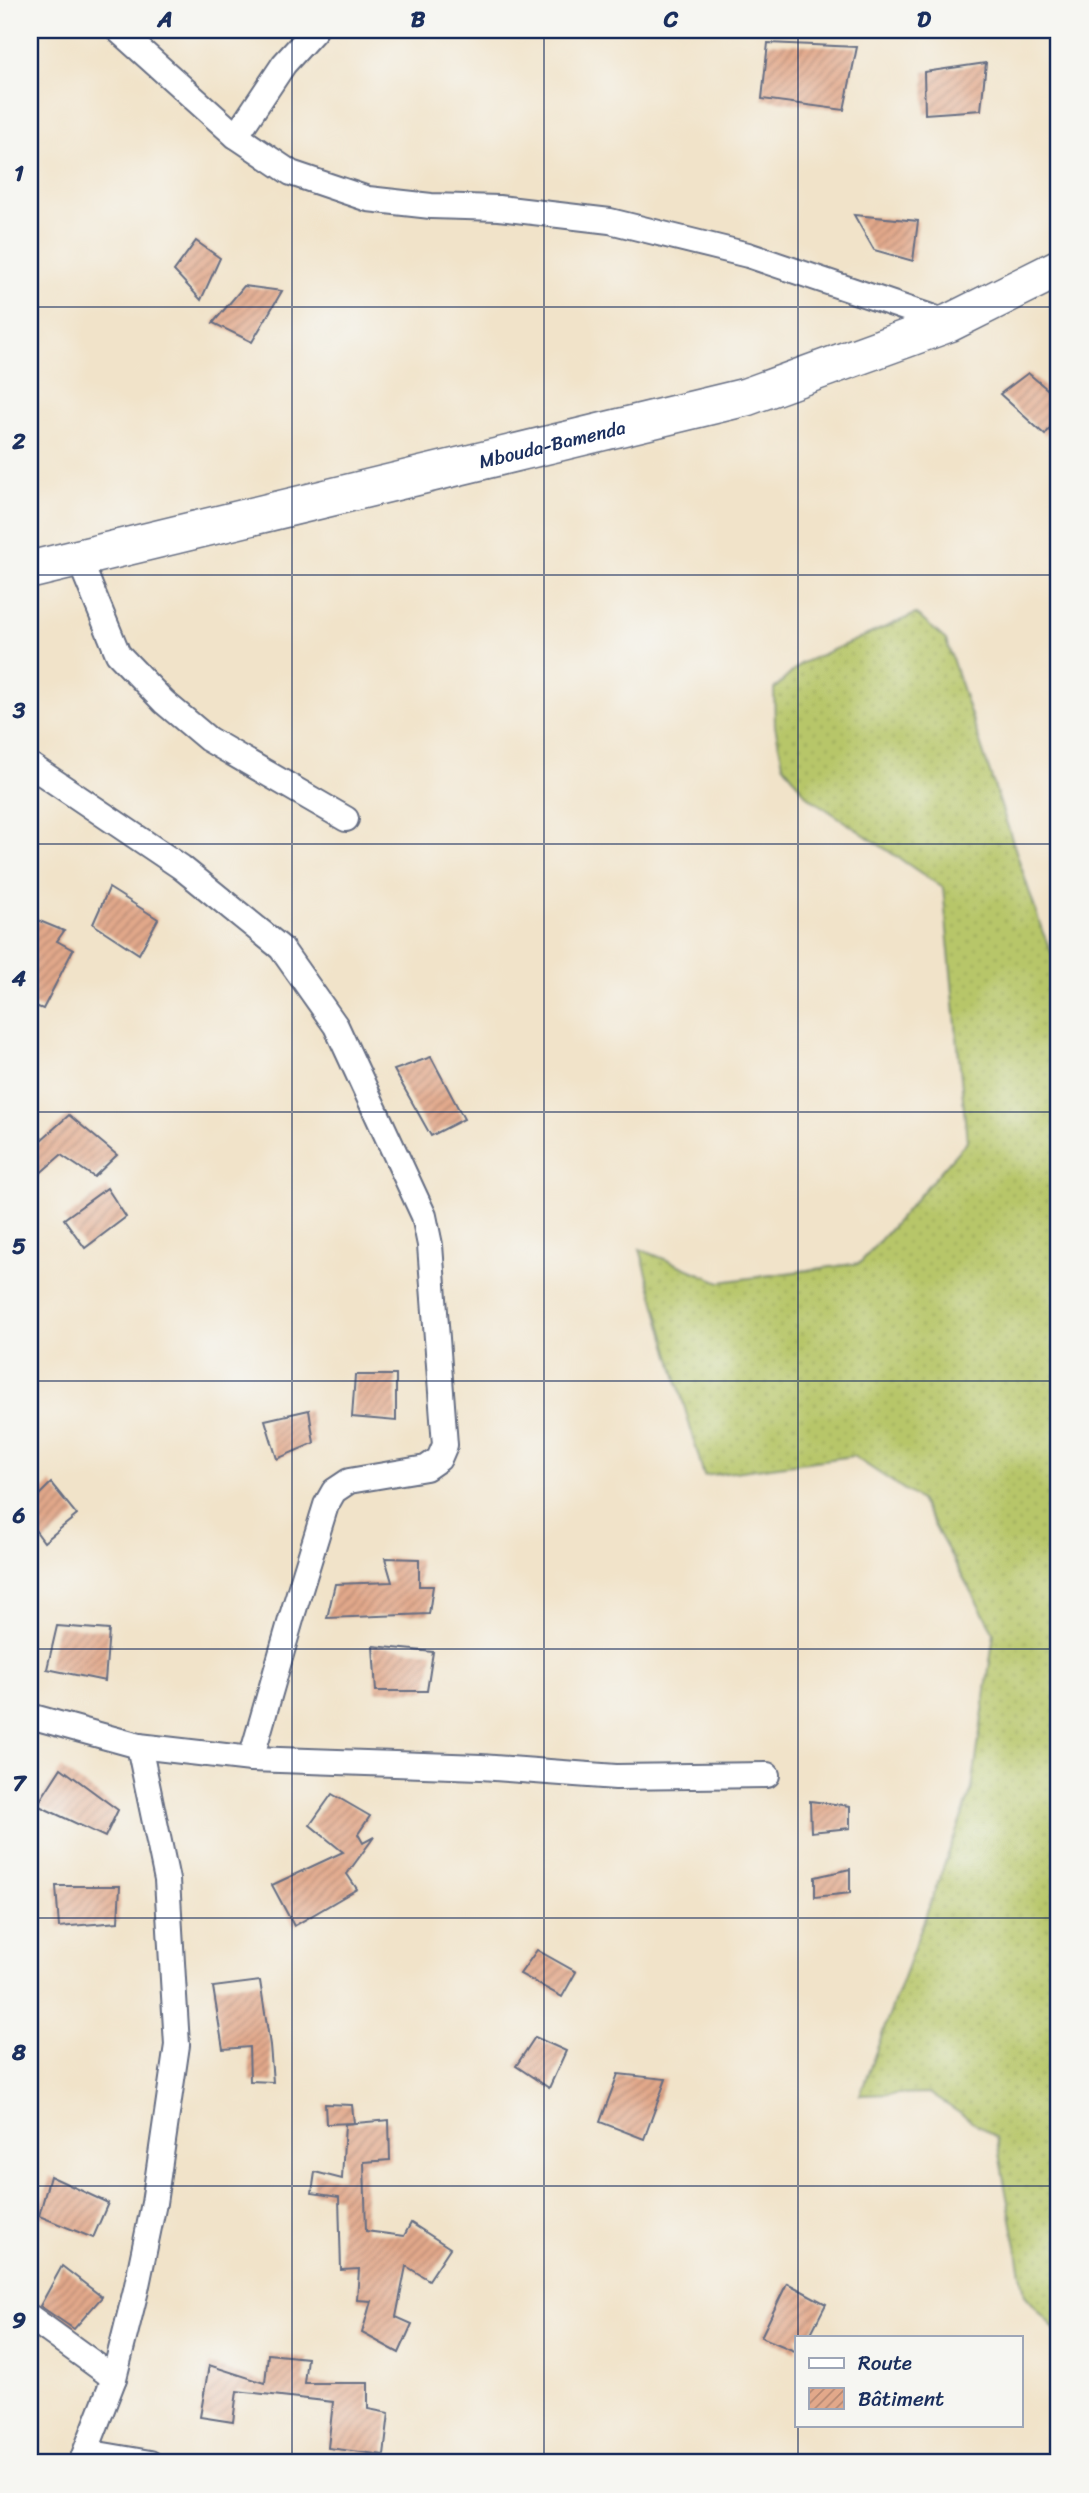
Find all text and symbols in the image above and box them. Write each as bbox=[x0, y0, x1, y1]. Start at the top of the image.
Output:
text: A bbox=[156, 0, 173, 40]
text: B bbox=[411, 0, 426, 40]
text: C bbox=[663, 0, 679, 40]
text: D bbox=[917, 0, 932, 40]
text: 1 bbox=[14, 153, 24, 194]
street label: Mbouda-Bamenda bbox=[475, 410, 629, 478]
text: 2 bbox=[11, 421, 26, 462]
text: 3 bbox=[12, 690, 26, 731]
text: 4 bbox=[11, 958, 27, 999]
text: 5 bbox=[12, 1226, 26, 1267]
text: 6 bbox=[11, 1495, 26, 1536]
text: 7 bbox=[12, 1763, 27, 1804]
text: 8 bbox=[11, 2032, 26, 2073]
text: 9 bbox=[12, 2300, 26, 2341]
legend bbox=[795, 2336, 1023, 2426]
text: Route bbox=[858, 2344, 912, 2382]
text: Bâtiment bbox=[858, 2380, 944, 2418]

